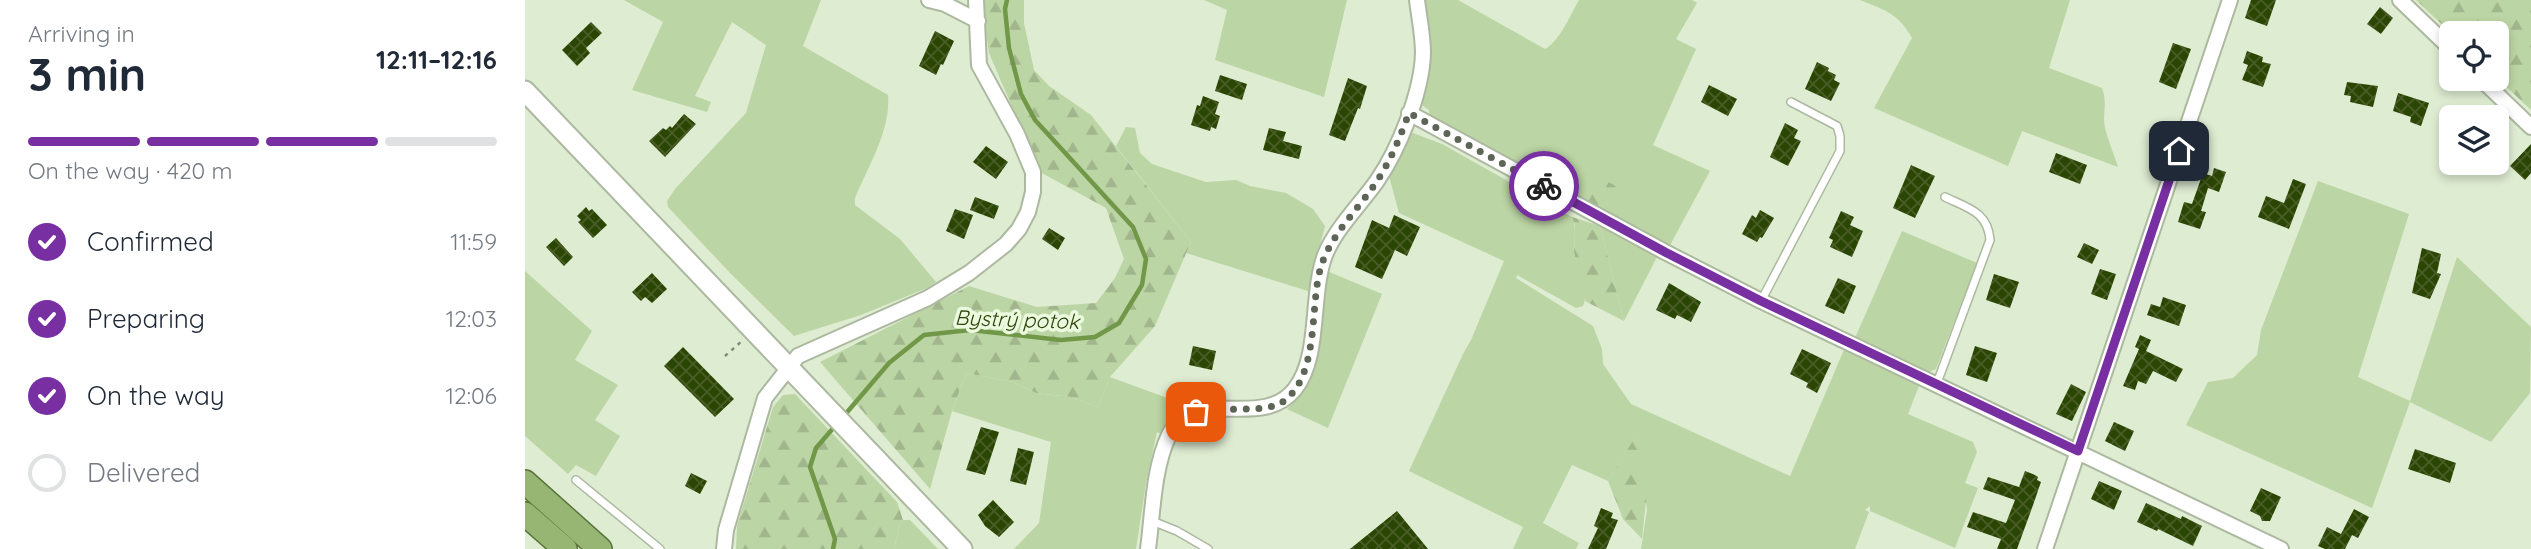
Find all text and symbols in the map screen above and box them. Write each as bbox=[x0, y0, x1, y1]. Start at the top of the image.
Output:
text: Arriving in bbox=[28, 19, 135, 48]
map controls bbox=[2439, 21, 2509, 175]
button: locate bbox=[2439, 21, 2509, 91]
text: 12:11–12:16 bbox=[376, 43, 497, 76]
text: 3 min bbox=[28, 45, 146, 103]
button: layers bbox=[2439, 105, 2509, 175]
pin bbox=[2149, 121, 2209, 181]
icon: home bbox=[2160, 132, 2198, 170]
courier bbox=[1509, 151, 1579, 221]
text: On the way · 420 m bbox=[28, 156, 233, 185]
icon: bike bbox=[1525, 167, 1563, 205]
icon: check bbox=[28, 223, 66, 261]
text: Confirmed bbox=[87, 225, 214, 258]
text: 11:59 bbox=[450, 227, 497, 256]
icon: check bbox=[28, 300, 66, 338]
text: Preparing bbox=[87, 302, 205, 335]
text: 12:03 bbox=[446, 304, 497, 333]
water label: Bystrý potok bbox=[954, 304, 1081, 334]
icon: check bbox=[28, 377, 66, 415]
text: On the way bbox=[87, 379, 225, 412]
text: 12:06 bbox=[445, 381, 497, 410]
pin bbox=[1166, 382, 1226, 442]
icon: bag bbox=[1177, 393, 1215, 431]
text: Delivered bbox=[87, 456, 200, 489]

